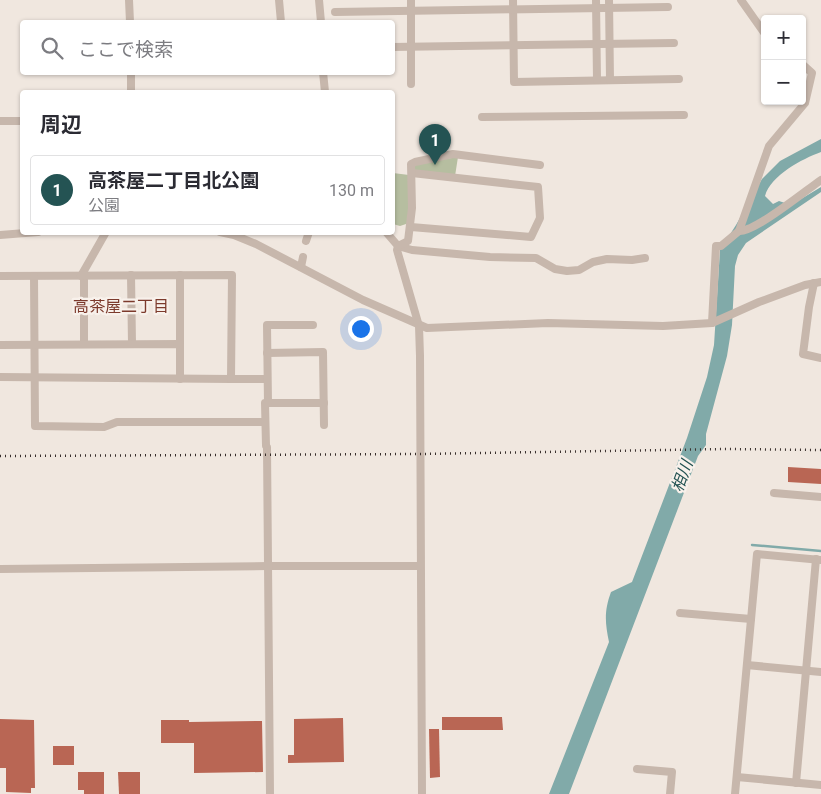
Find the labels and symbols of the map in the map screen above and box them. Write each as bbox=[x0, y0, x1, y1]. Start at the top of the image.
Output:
pin: 1 bbox=[419, 124, 451, 165]
district label: 高茶屋二丁目 bbox=[73, 297, 169, 316]
your location bbox=[348, 316, 374, 342]
water label: 相川 bbox=[668, 456, 697, 494]

